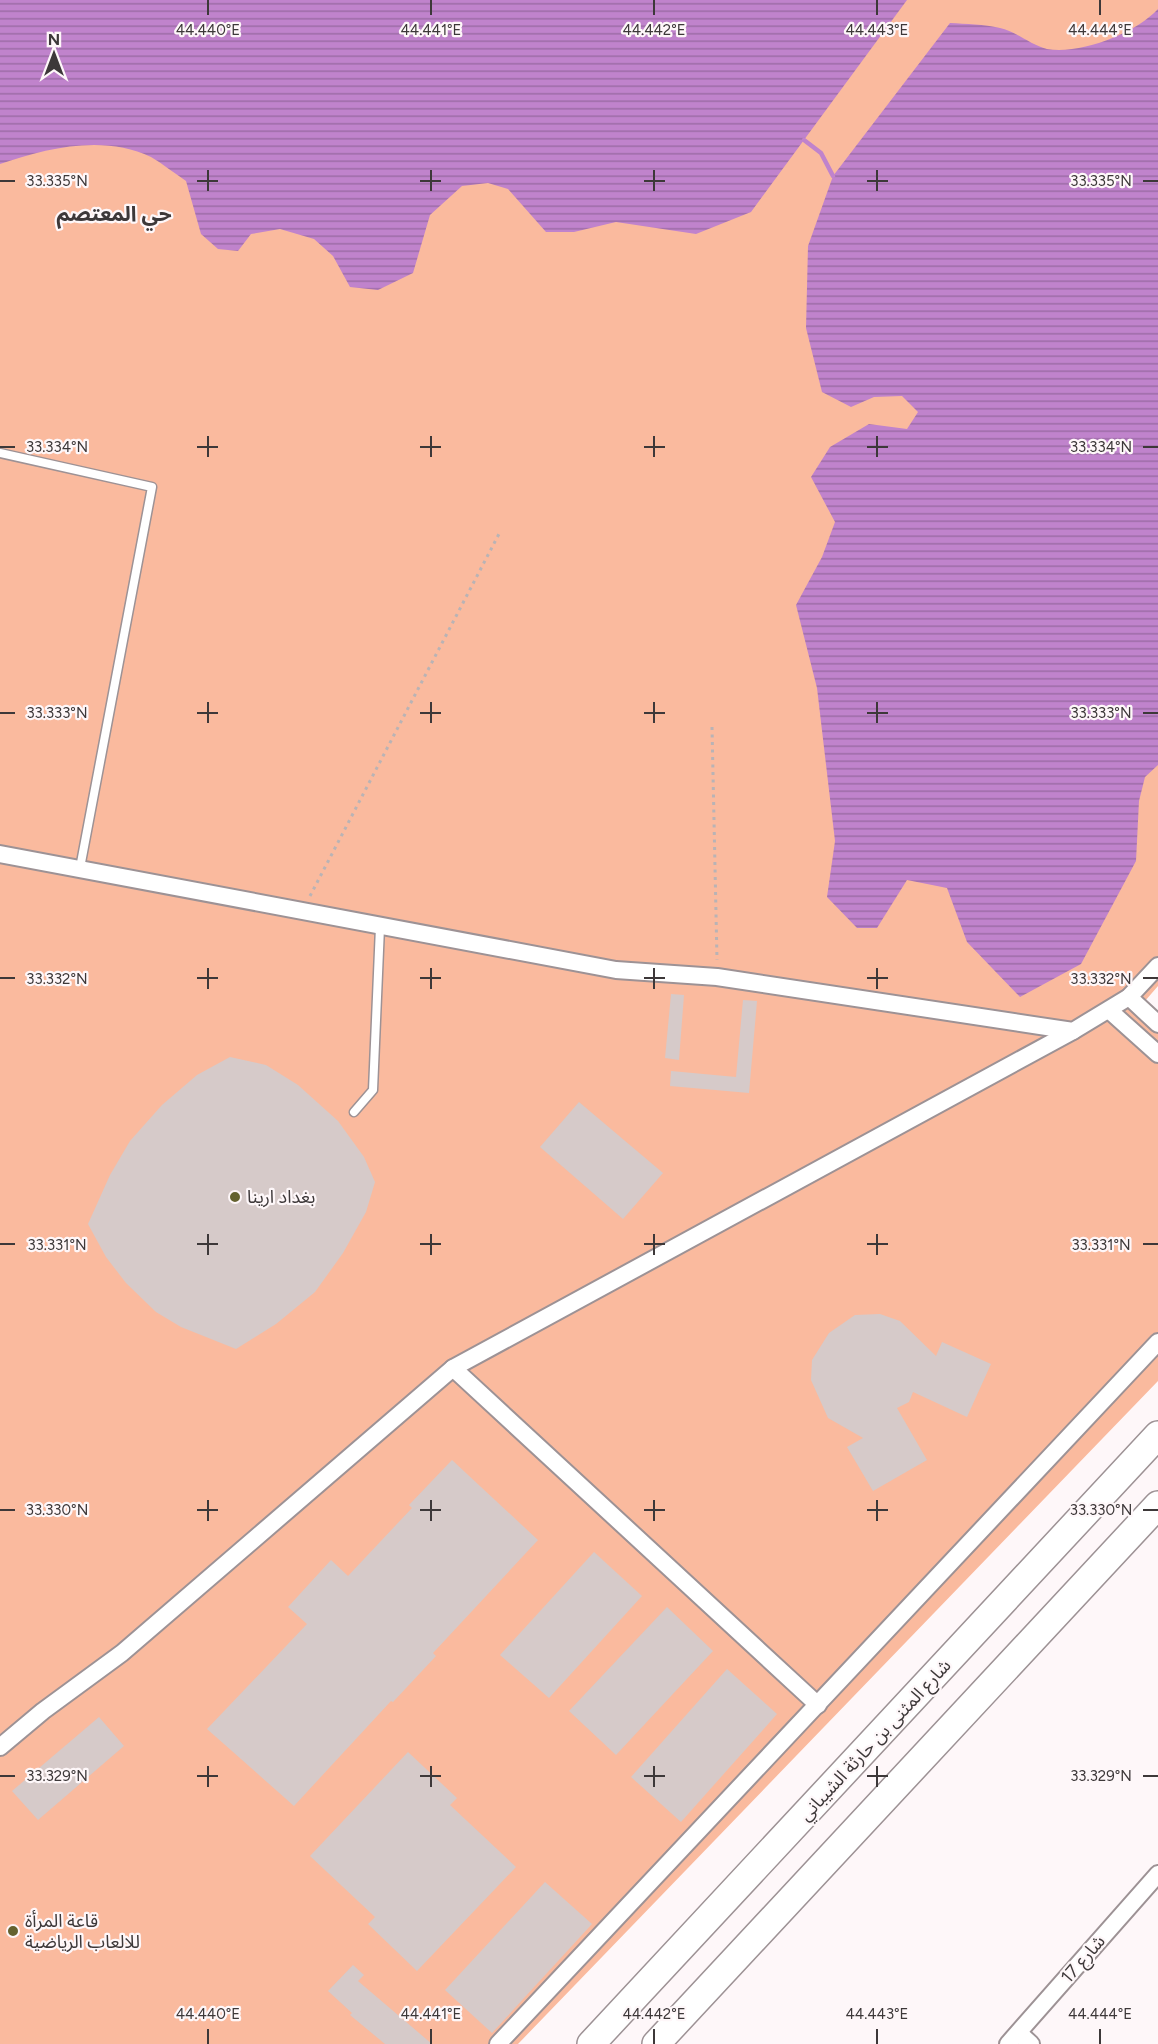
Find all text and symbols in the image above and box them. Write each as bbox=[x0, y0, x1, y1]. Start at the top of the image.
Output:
text: 44.440°E bbox=[176, 21, 240, 39]
text: 44.441°E bbox=[401, 21, 462, 39]
text: 44.442°E bbox=[622, 21, 686, 39]
text: 44.443°E bbox=[846, 21, 908, 39]
text: 44.444°E bbox=[1068, 21, 1132, 39]
north arrow bbox=[24, 24, 84, 84]
text: N bbox=[48, 30, 60, 49]
text: 33.335°N bbox=[26, 172, 88, 190]
text: 33.335°N bbox=[1070, 172, 1132, 190]
district label: حي المعتصم bbox=[56, 201, 172, 231]
text: 33.334°N bbox=[26, 438, 88, 456]
text: 33.334°N bbox=[1070, 438, 1132, 456]
text: 33.333°N bbox=[26, 704, 88, 722]
text: 33.333°N bbox=[1070, 704, 1132, 722]
text: 33.332°N bbox=[26, 970, 88, 988]
text: 33.332°N bbox=[1070, 970, 1132, 988]
place label: بغداد ارينا bbox=[247, 1186, 315, 1208]
marker: بغداد ارينا bbox=[228, 1190, 242, 1204]
text: 33.331°N bbox=[27, 1236, 87, 1254]
text: 33.331°N bbox=[1071, 1236, 1131, 1254]
text: 33.330°N bbox=[26, 1501, 88, 1519]
text: 33.330°N bbox=[1070, 1501, 1132, 1519]
street label: شارع المثنى بن حارثة الشيباني bbox=[794, 1655, 958, 1827]
text: 33.329°N bbox=[26, 1767, 88, 1785]
text: 33.329°N bbox=[1070, 1767, 1132, 1785]
place label: قاعة المرأة للالعاب الرياضية bbox=[25, 1910, 140, 1953]
marker: قاعة المرأة للالعاب الرياضية bbox=[6, 1924, 20, 1938]
street label: شارع 17 bbox=[1056, 1930, 1112, 1990]
text: 44.440°E bbox=[176, 2005, 240, 2023]
text: 44.441°E bbox=[401, 2005, 462, 2023]
text: 44.442°E bbox=[622, 2005, 686, 2023]
text: 44.443°E bbox=[846, 2005, 908, 2023]
text: 44.444°E bbox=[1068, 2005, 1132, 2023]

